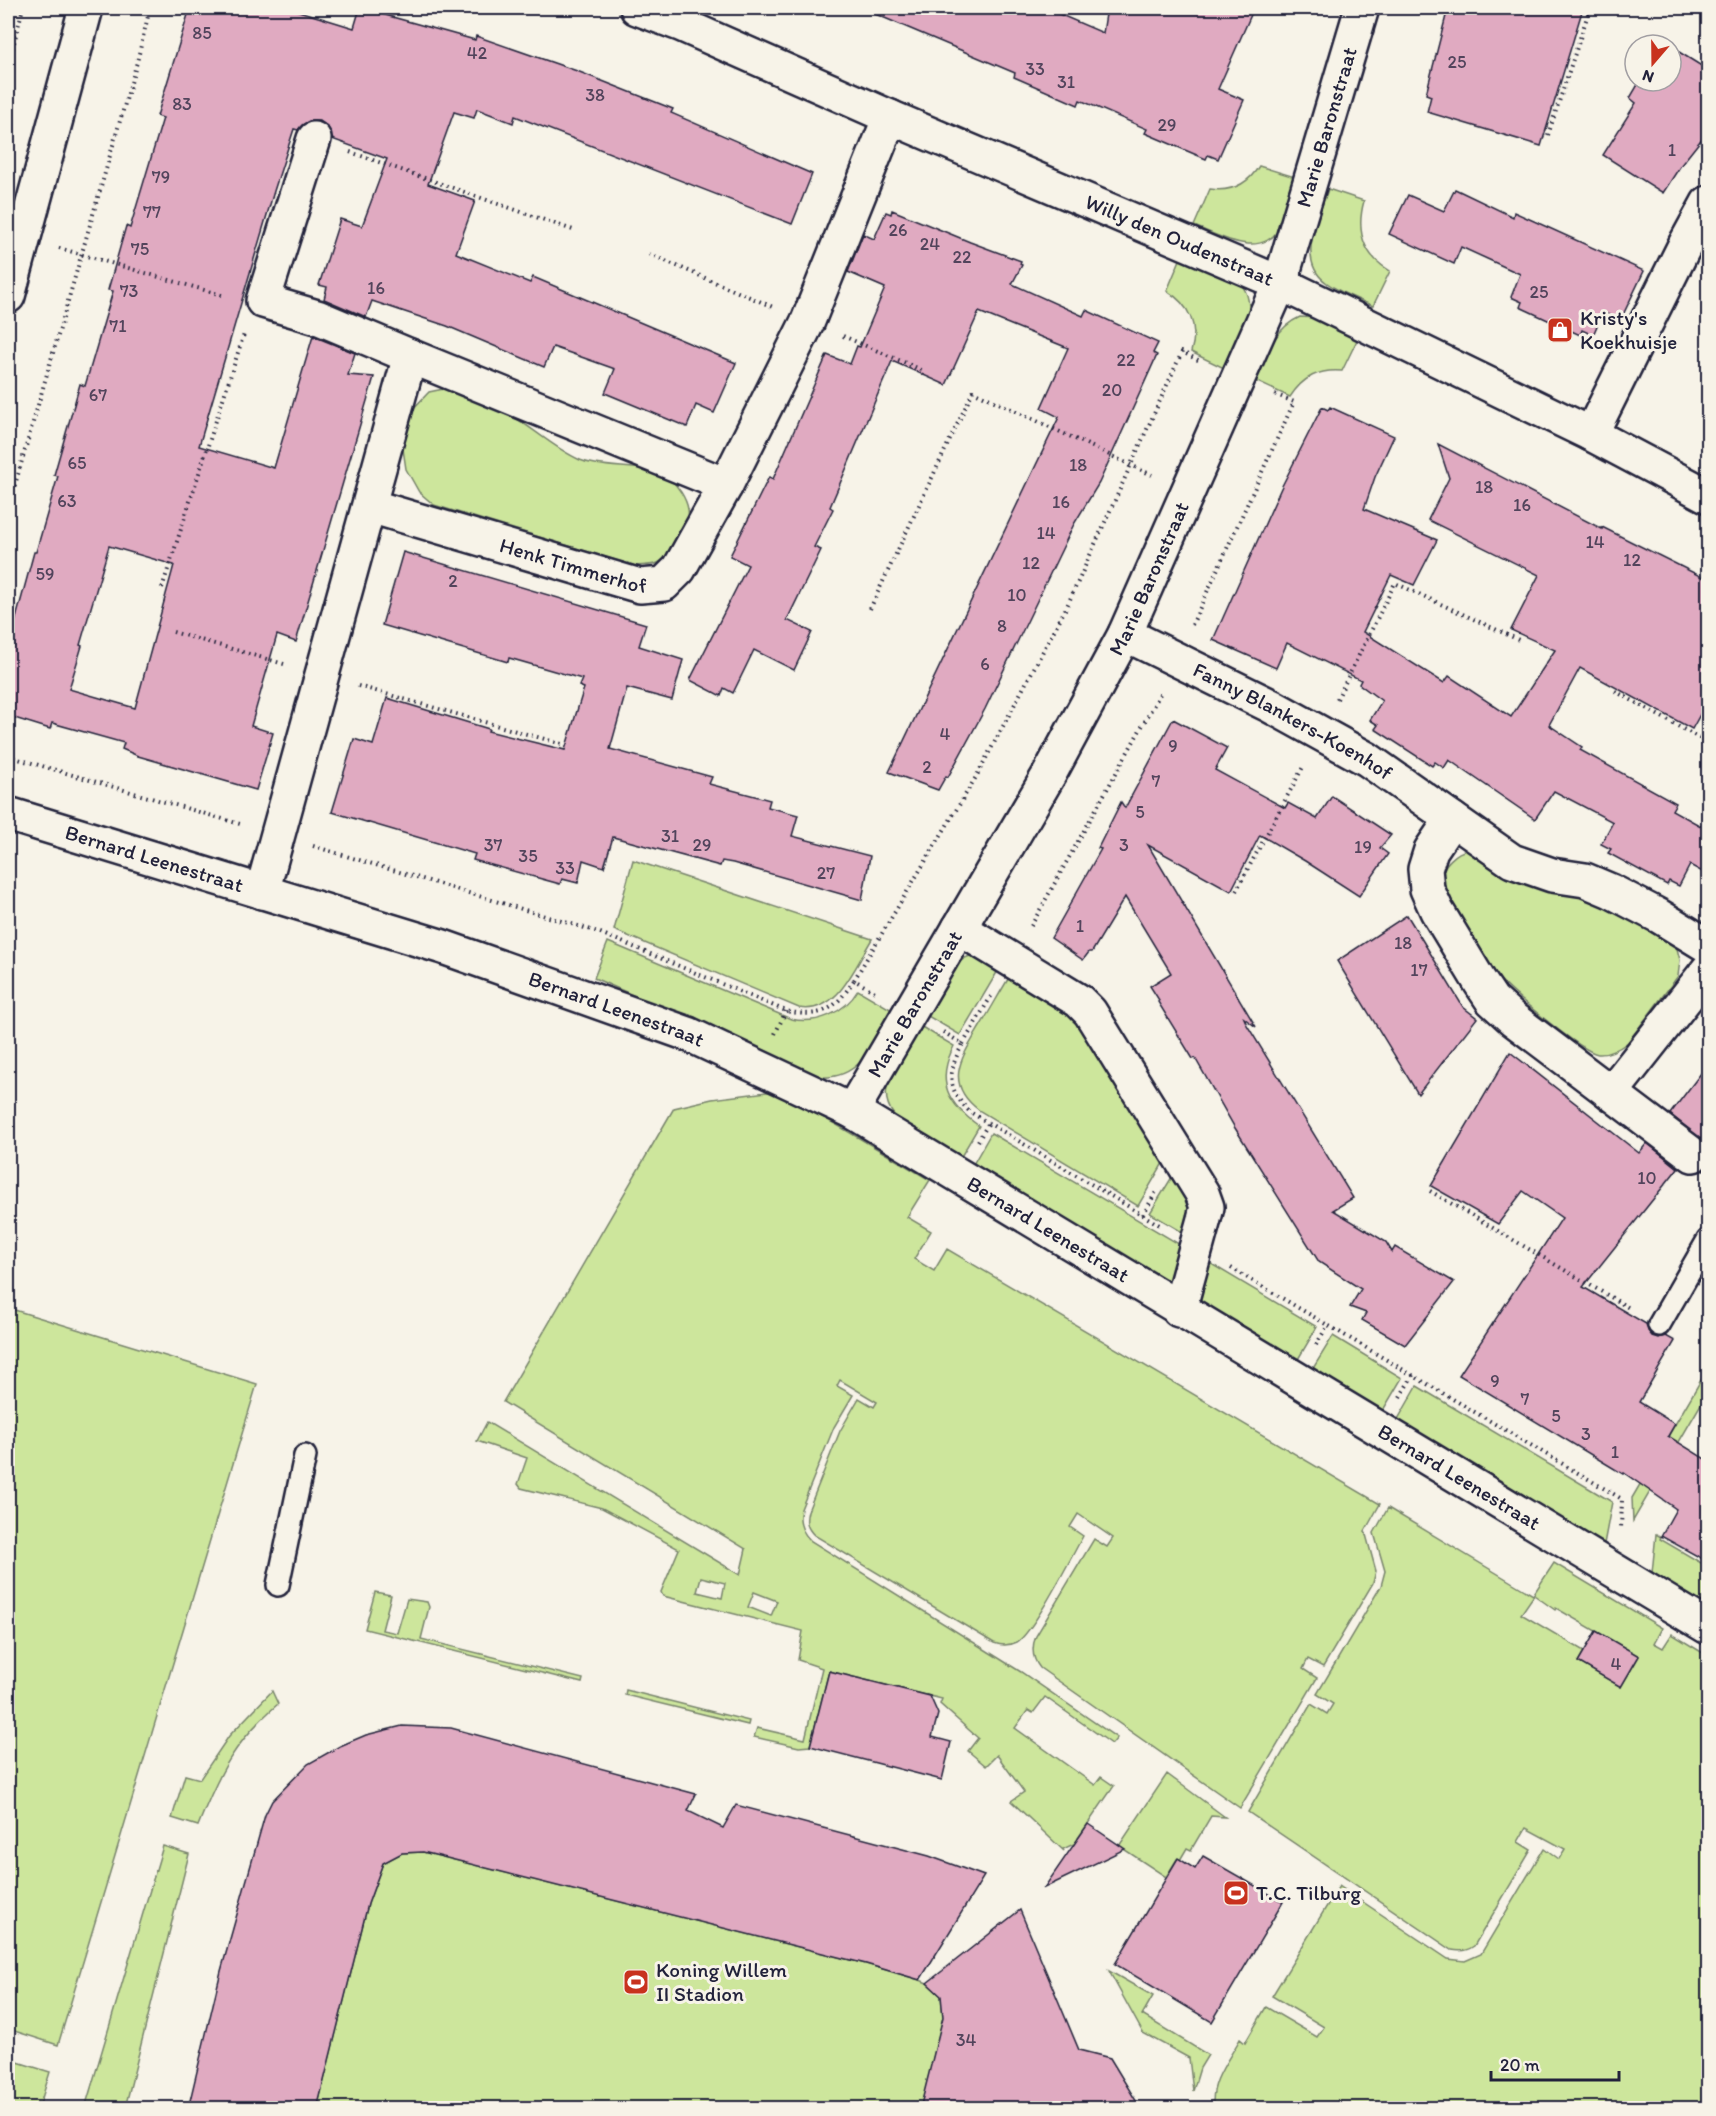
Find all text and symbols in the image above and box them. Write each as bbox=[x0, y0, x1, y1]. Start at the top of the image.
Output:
house number: 85 bbox=[192, 22, 212, 44]
north arrow bbox=[1623, 33, 1683, 93]
house number: 42 bbox=[467, 42, 488, 64]
street label: Marie Baronstraat bbox=[1290, 44, 1362, 210]
house number: 25 bbox=[1448, 51, 1466, 73]
house number: 33 bbox=[1025, 58, 1045, 80]
text: N bbox=[1640, 66, 1656, 87]
house number: 31 bbox=[1057, 71, 1075, 93]
house number: 38 bbox=[585, 84, 605, 106]
house number: 83 bbox=[172, 93, 192, 115]
house number: 29 bbox=[1158, 114, 1176, 136]
house number: 1 bbox=[1668, 139, 1676, 161]
house number: 79 bbox=[152, 166, 170, 188]
street label: Willy den Oudenstraat bbox=[1081, 189, 1278, 291]
house number: 77 bbox=[143, 201, 161, 223]
house number: 26 bbox=[889, 219, 908, 241]
house number: 24 bbox=[920, 233, 940, 255]
house number: 75 bbox=[131, 238, 149, 260]
house number: 22 bbox=[953, 246, 972, 268]
house number: 16 bbox=[367, 277, 385, 299]
house number: 73 bbox=[120, 280, 139, 302]
house number: 25 bbox=[1530, 281, 1548, 303]
place label: Kristy's Koekhuisje bbox=[1580, 305, 1677, 354]
house number: 71 bbox=[109, 315, 127, 337]
shop icon: Kristy's Koekhuisje bbox=[1545, 315, 1575, 345]
house number: 22 bbox=[1117, 349, 1136, 371]
house number: 20 bbox=[1102, 379, 1122, 401]
house number: 67 bbox=[89, 384, 107, 406]
house number: 65 bbox=[68, 452, 86, 474]
house number: 18 bbox=[1069, 454, 1087, 476]
house number: 18 bbox=[1475, 476, 1493, 498]
house number: 63 bbox=[57, 490, 77, 512]
house number: 16 bbox=[1052, 491, 1070, 513]
house number: 16 bbox=[1513, 494, 1531, 516]
street label: Marie Baronstraat bbox=[1103, 498, 1194, 660]
house number: 14 bbox=[1036, 522, 1056, 544]
house number: 14 bbox=[1585, 531, 1605, 553]
street label: Henk Timmerhof bbox=[497, 532, 648, 598]
house number: 12 bbox=[1623, 549, 1641, 571]
house number: 12 bbox=[1022, 552, 1040, 574]
house number: 59 bbox=[36, 563, 54, 585]
house number: 2 bbox=[448, 570, 458, 592]
house number: 10 bbox=[1007, 584, 1027, 606]
house number: 8 bbox=[997, 615, 1007, 637]
house number: 6 bbox=[980, 653, 990, 675]
street label: Fanny Blankers-Koenhof bbox=[1189, 657, 1398, 785]
house number: 4 bbox=[940, 723, 951, 745]
house number: 9 bbox=[1168, 735, 1178, 757]
house number: 2 bbox=[922, 756, 932, 778]
house number: 7 bbox=[1152, 770, 1161, 792]
house number: 5 bbox=[1135, 801, 1145, 823]
street label: Bernard Leenestraat bbox=[62, 819, 247, 897]
house number: 31 bbox=[661, 825, 679, 847]
house number: 37 bbox=[484, 834, 502, 856]
house number: 29 bbox=[693, 834, 711, 856]
house number: 3 bbox=[1119, 834, 1129, 856]
house number: 19 bbox=[1354, 836, 1372, 858]
house number: 35 bbox=[518, 845, 538, 867]
house number: 33 bbox=[555, 857, 575, 879]
house number: 27 bbox=[817, 862, 835, 884]
house number: 1 bbox=[1076, 915, 1084, 937]
street label: Marie Baronstraat bbox=[861, 926, 967, 1082]
house number: 18 bbox=[1394, 932, 1412, 954]
house number: 17 bbox=[1410, 959, 1428, 981]
street label: Bernard Leenestraat bbox=[525, 965, 709, 1052]
house number: 10 bbox=[1637, 1167, 1657, 1189]
street label: Bernard Leenestraat bbox=[963, 1170, 1134, 1287]
house number: 9 bbox=[1490, 1370, 1500, 1392]
house number: 7 bbox=[1521, 1388, 1530, 1410]
house number: 5 bbox=[1551, 1405, 1561, 1427]
street label: Bernard Leenestraat bbox=[1374, 1418, 1545, 1535]
house number: 3 bbox=[1581, 1423, 1591, 1445]
house number: 1 bbox=[1611, 1441, 1619, 1463]
house number: 4 bbox=[1611, 1653, 1622, 1675]
sports icon: T.C. Tilburg bbox=[1221, 1878, 1251, 1908]
place label: T.C. Tilburg bbox=[1256, 1880, 1361, 1905]
place label: Koning Willem II Stadion bbox=[656, 1957, 787, 2006]
sports icon: Koning Willem II Stadion bbox=[621, 1967, 651, 1997]
house number: 34 bbox=[956, 2029, 976, 2051]
scale bar bbox=[1491, 2044, 1618, 2082]
text: 20 m bbox=[1500, 2054, 1540, 2076]

